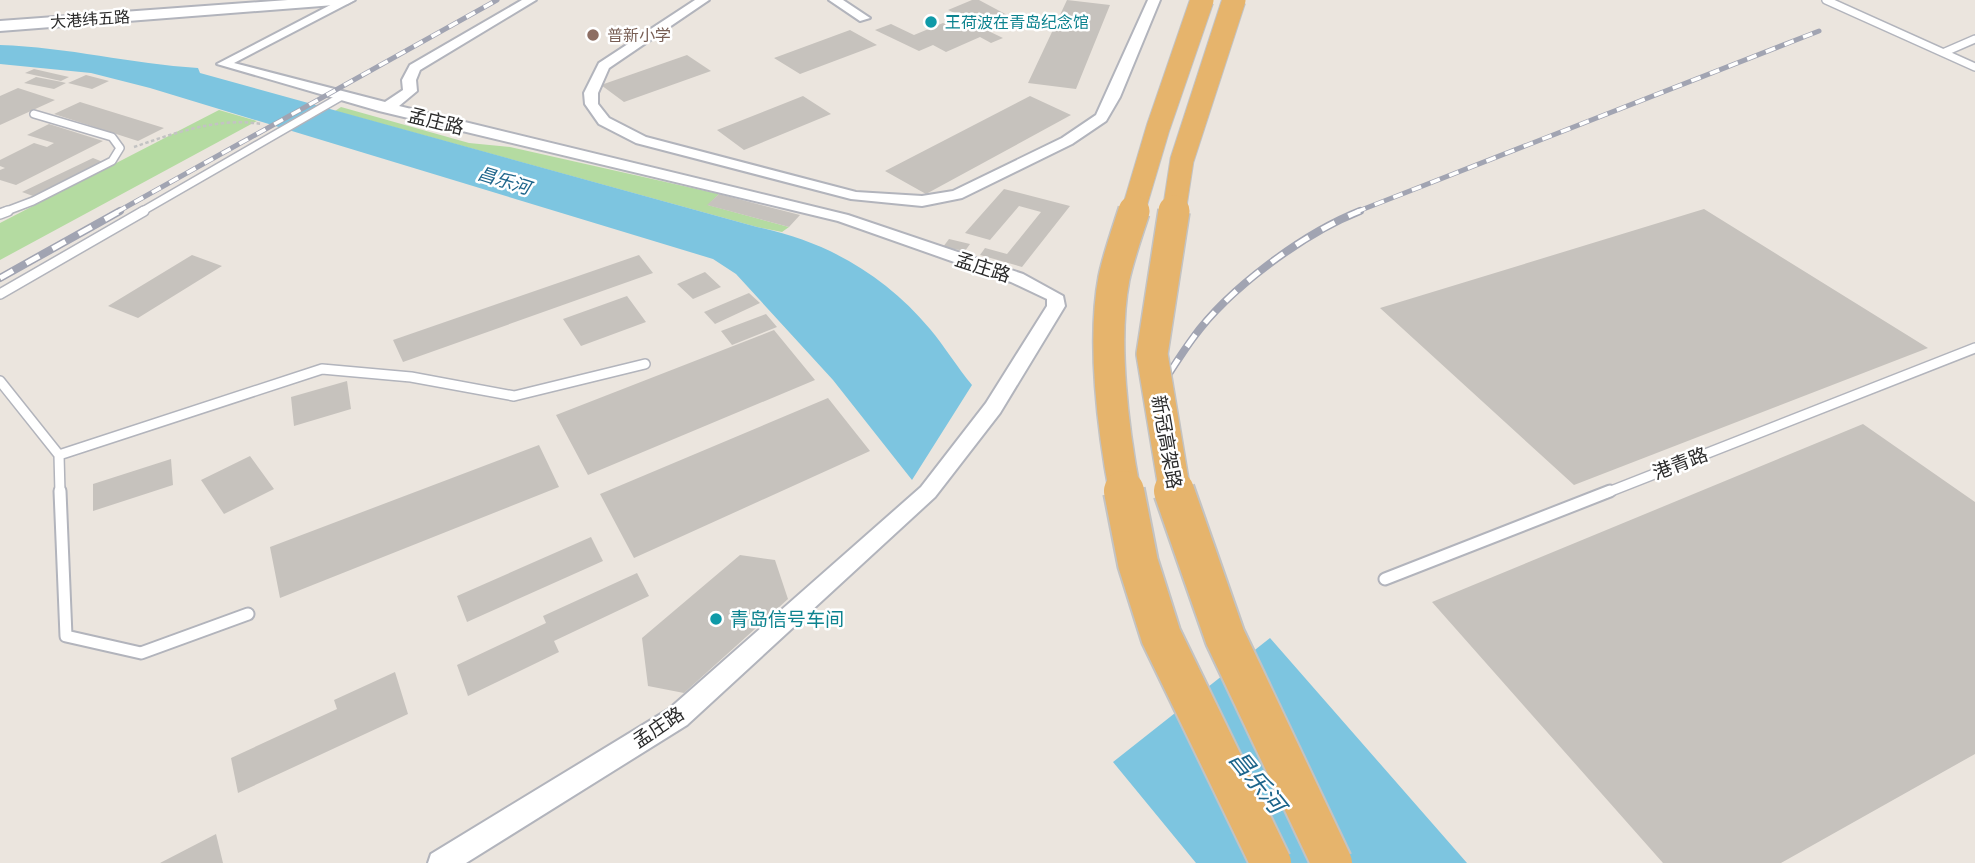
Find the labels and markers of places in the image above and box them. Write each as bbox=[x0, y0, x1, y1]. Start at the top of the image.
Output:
place label: 王荷波在青岛纪念馆 bbox=[945, 12, 1089, 32]
marker: 王荷波在青岛纪念馆 bbox=[923, 14, 939, 30]
place label: 普新小学 bbox=[607, 25, 671, 45]
marker: 普新小学 bbox=[585, 27, 601, 43]
place label: 青岛信号车间 bbox=[730, 607, 844, 631]
marker: 青岛信号车间 bbox=[708, 611, 724, 627]

